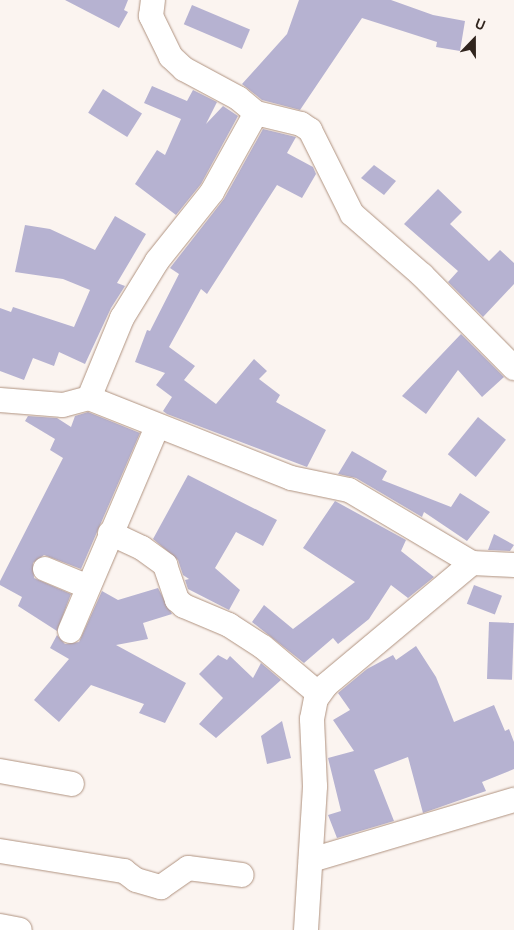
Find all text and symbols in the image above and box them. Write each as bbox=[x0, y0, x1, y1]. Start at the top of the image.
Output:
north arrow bbox=[449, 15, 499, 65]
text: U bbox=[472, 16, 488, 35]

